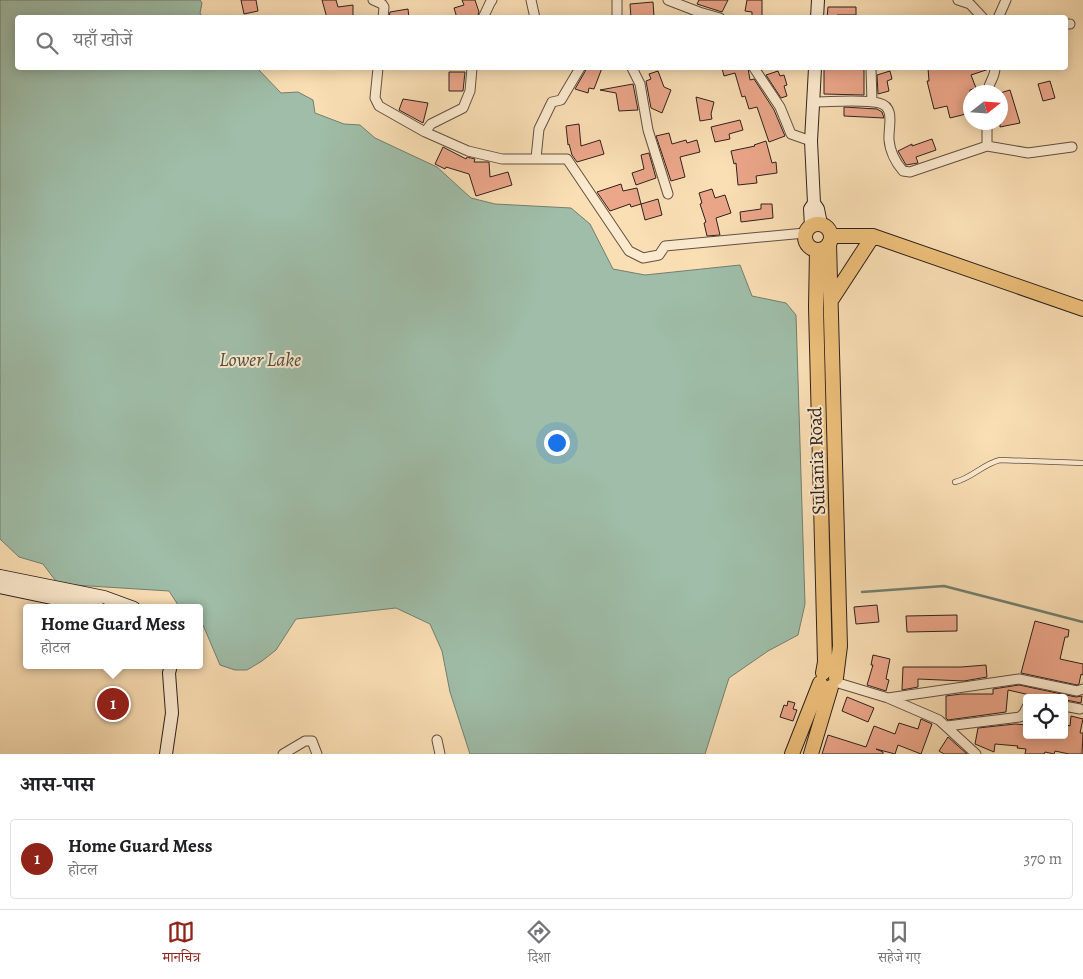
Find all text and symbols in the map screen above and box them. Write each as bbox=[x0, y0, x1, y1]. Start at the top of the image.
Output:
search box bbox=[15, 15, 1068, 70]
text: यहाँ खोजें bbox=[73, 27, 132, 53]
icon: search bbox=[33, 29, 61, 57]
north arrow bbox=[963, 85, 1008, 130]
water label: Lower Lake bbox=[219, 346, 301, 373]
street label: Sultania Road bbox=[802, 406, 832, 515]
your location bbox=[544, 430, 570, 456]
popup bbox=[23, 604, 203, 669]
text: Home Guard Mess bbox=[41, 611, 185, 637]
text: होटल bbox=[41, 637, 70, 659]
pin: 1 bbox=[97, 685, 129, 723]
map controls bbox=[1023, 694, 1068, 739]
button: locate bbox=[1023, 694, 1068, 739]
text: आस-पास bbox=[20, 770, 94, 798]
text: Home Guard Mess bbox=[68, 833, 212, 859]
text: 1 bbox=[34, 848, 40, 870]
text: 370 m bbox=[1024, 848, 1062, 870]
text: होटल bbox=[68, 859, 97, 881]
tab: मानचित्र bbox=[162, 918, 200, 971]
tab: दिशा bbox=[525, 918, 553, 971]
tab: सहेजे गए bbox=[878, 918, 921, 971]

